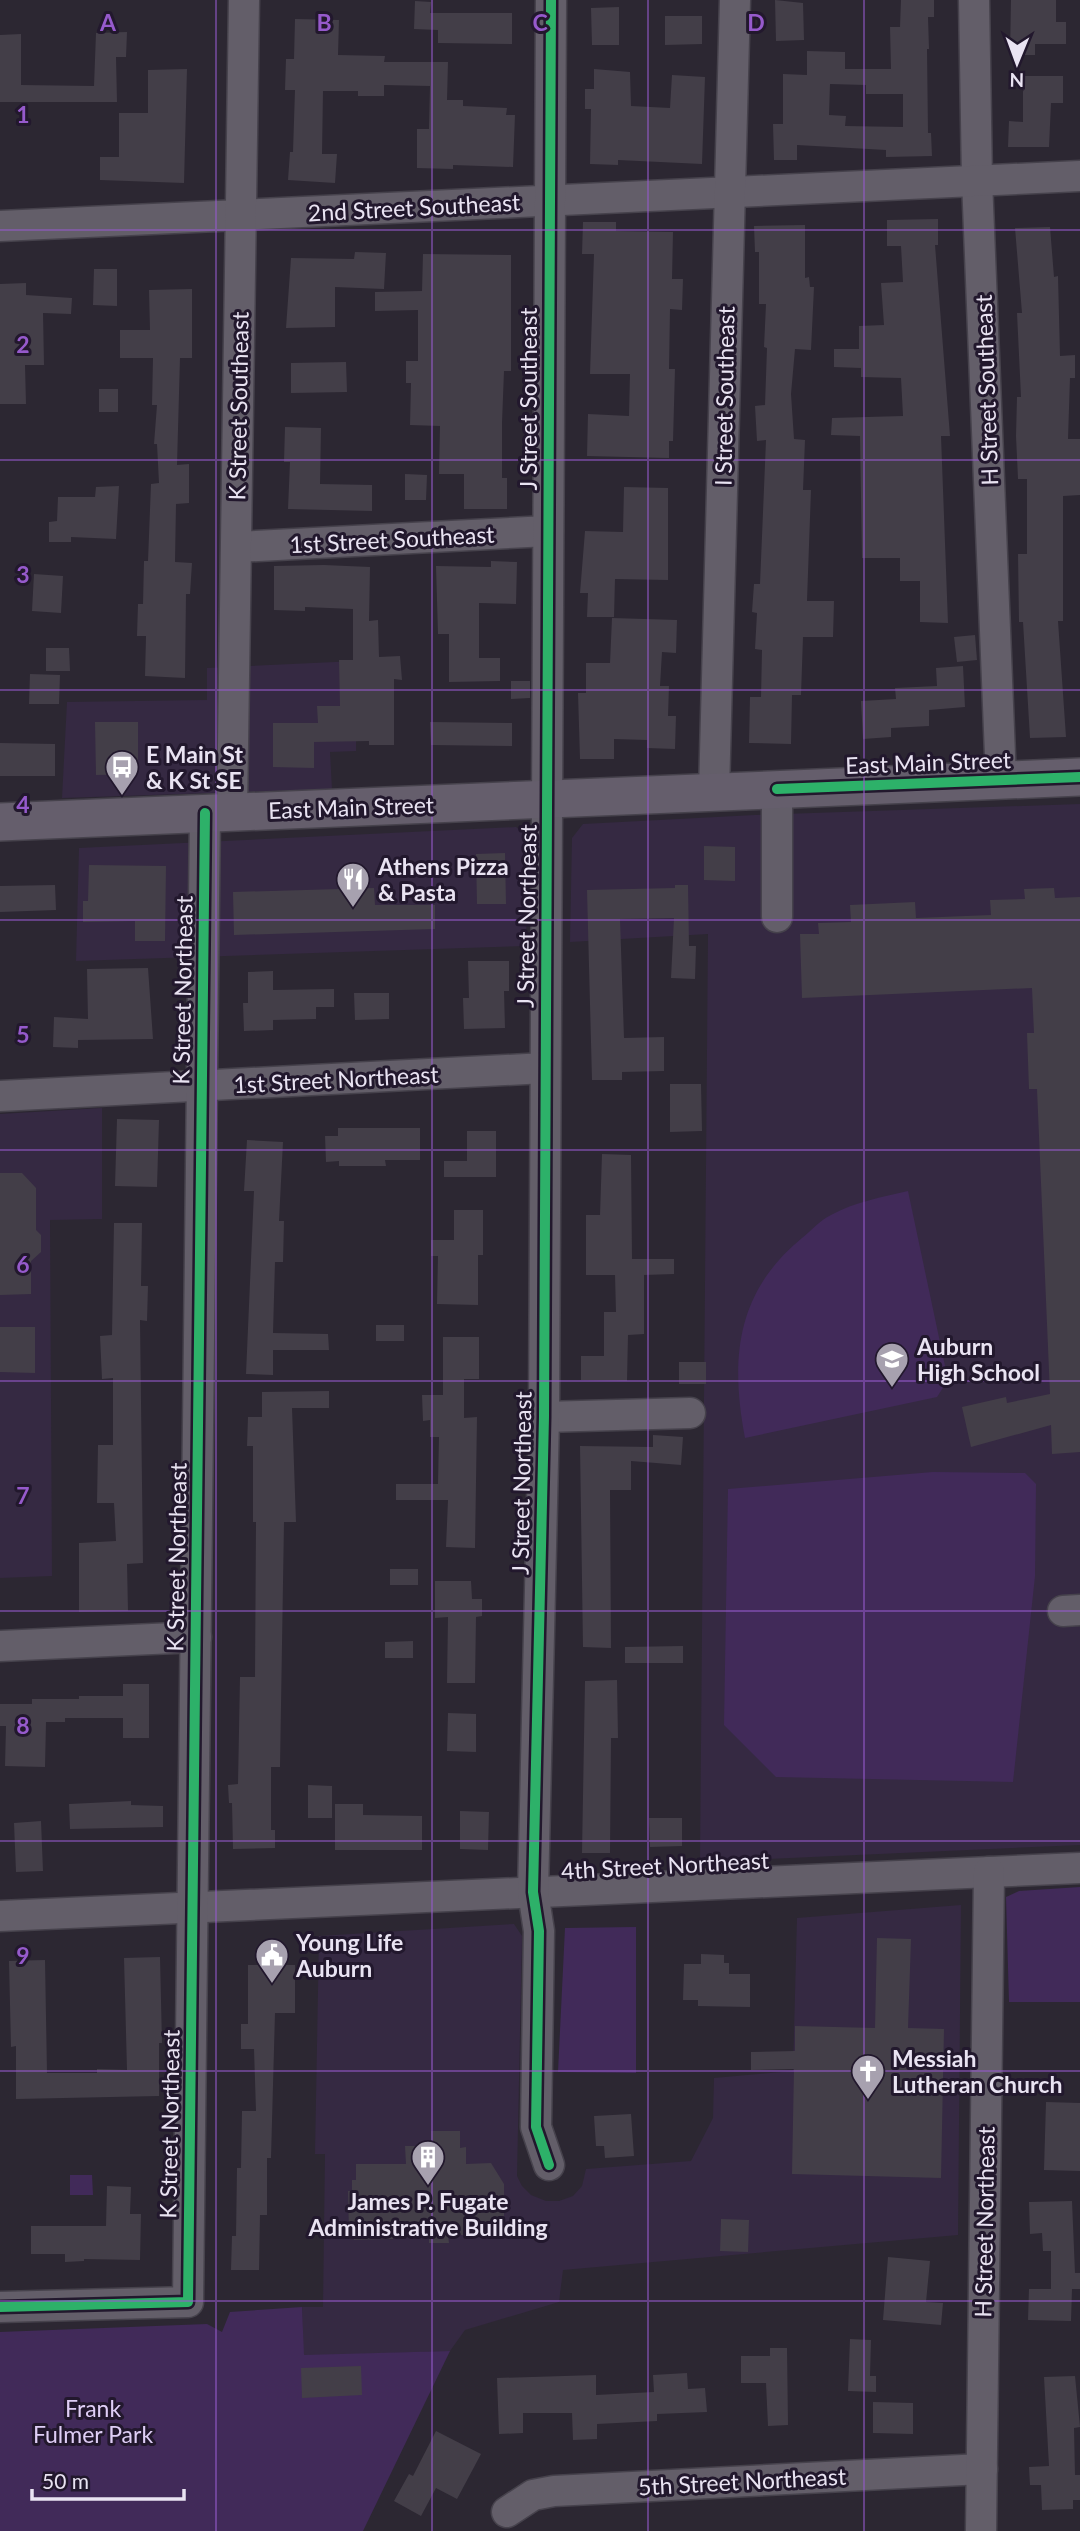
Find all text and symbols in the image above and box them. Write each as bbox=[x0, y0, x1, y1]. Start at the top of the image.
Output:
text: A bbox=[99, 8, 117, 36]
text: B bbox=[316, 8, 332, 36]
text: C bbox=[532, 8, 548, 36]
text: D bbox=[747, 8, 765, 36]
north arrow bbox=[982, 28, 1052, 98]
text: N bbox=[1009, 69, 1024, 92]
text: 1 bbox=[16, 100, 30, 128]
street label: 2nd Street Southeast bbox=[307, 187, 522, 227]
street label: H Street Southeast bbox=[969, 293, 1003, 486]
street label: I Street Southeast bbox=[708, 305, 740, 486]
street label: J Street Southeast bbox=[514, 307, 542, 491]
street label: K Street Southeast bbox=[222, 311, 254, 501]
text: 2 bbox=[16, 330, 30, 358]
street label: 1st Street Southeast bbox=[289, 520, 496, 558]
text: 3 bbox=[16, 560, 30, 588]
place label: E Main St & K St SE bbox=[146, 740, 243, 794]
street label: East Main Street bbox=[845, 745, 1012, 779]
bus stop icon: E Main St & K St SE bbox=[103, 748, 141, 797]
text: 4 bbox=[16, 790, 30, 818]
street label: East Main Street bbox=[268, 790, 435, 824]
street label: J Street Northeast bbox=[510, 823, 542, 1008]
place label: Athens Pizza & Pasta bbox=[377, 852, 509, 906]
restaurant icon: Athens Pizza & Pasta bbox=[334, 860, 372, 909]
street label: K Street Northeast bbox=[166, 894, 198, 1085]
text: 5 bbox=[16, 1020, 30, 1048]
street label: 1st Street Northeast bbox=[233, 1060, 440, 1098]
text: 6 bbox=[16, 1250, 30, 1278]
place label: Auburn High School bbox=[916, 1332, 1040, 1386]
school or university icon: Auburn High School bbox=[873, 1340, 911, 1389]
street label: J Street Northeast bbox=[505, 1390, 537, 1575]
street label: K Street Northeast bbox=[160, 1461, 192, 1652]
text: 7 bbox=[16, 1481, 30, 1509]
text: 8 bbox=[16, 1711, 30, 1739]
street label: 4th Street Northeast bbox=[560, 1846, 770, 1884]
place label: Young Life Auburn bbox=[295, 1928, 403, 1982]
public building icon: Young Life Auburn bbox=[253, 1936, 291, 1985]
text: 9 bbox=[16, 1941, 30, 1969]
street label: K Street Northeast bbox=[153, 2028, 185, 2219]
place label: Messiah Lutheran Church bbox=[892, 2044, 1062, 2098]
church icon: Messiah Lutheran Church bbox=[849, 2052, 887, 2101]
street label: H Street Northeast bbox=[968, 2125, 1000, 2318]
building icon: James P. Fugate Administrative Building bbox=[409, 2138, 447, 2187]
place label: James P. Fugate Administrative Building bbox=[307, 2187, 548, 2241]
park label: Frank Fulmer Park bbox=[33, 2394, 153, 2448]
scale bar bbox=[32, 2458, 184, 2502]
street label: 5th Street Northeast bbox=[637, 2462, 847, 2500]
text: 50 m bbox=[42, 2468, 89, 2493]

